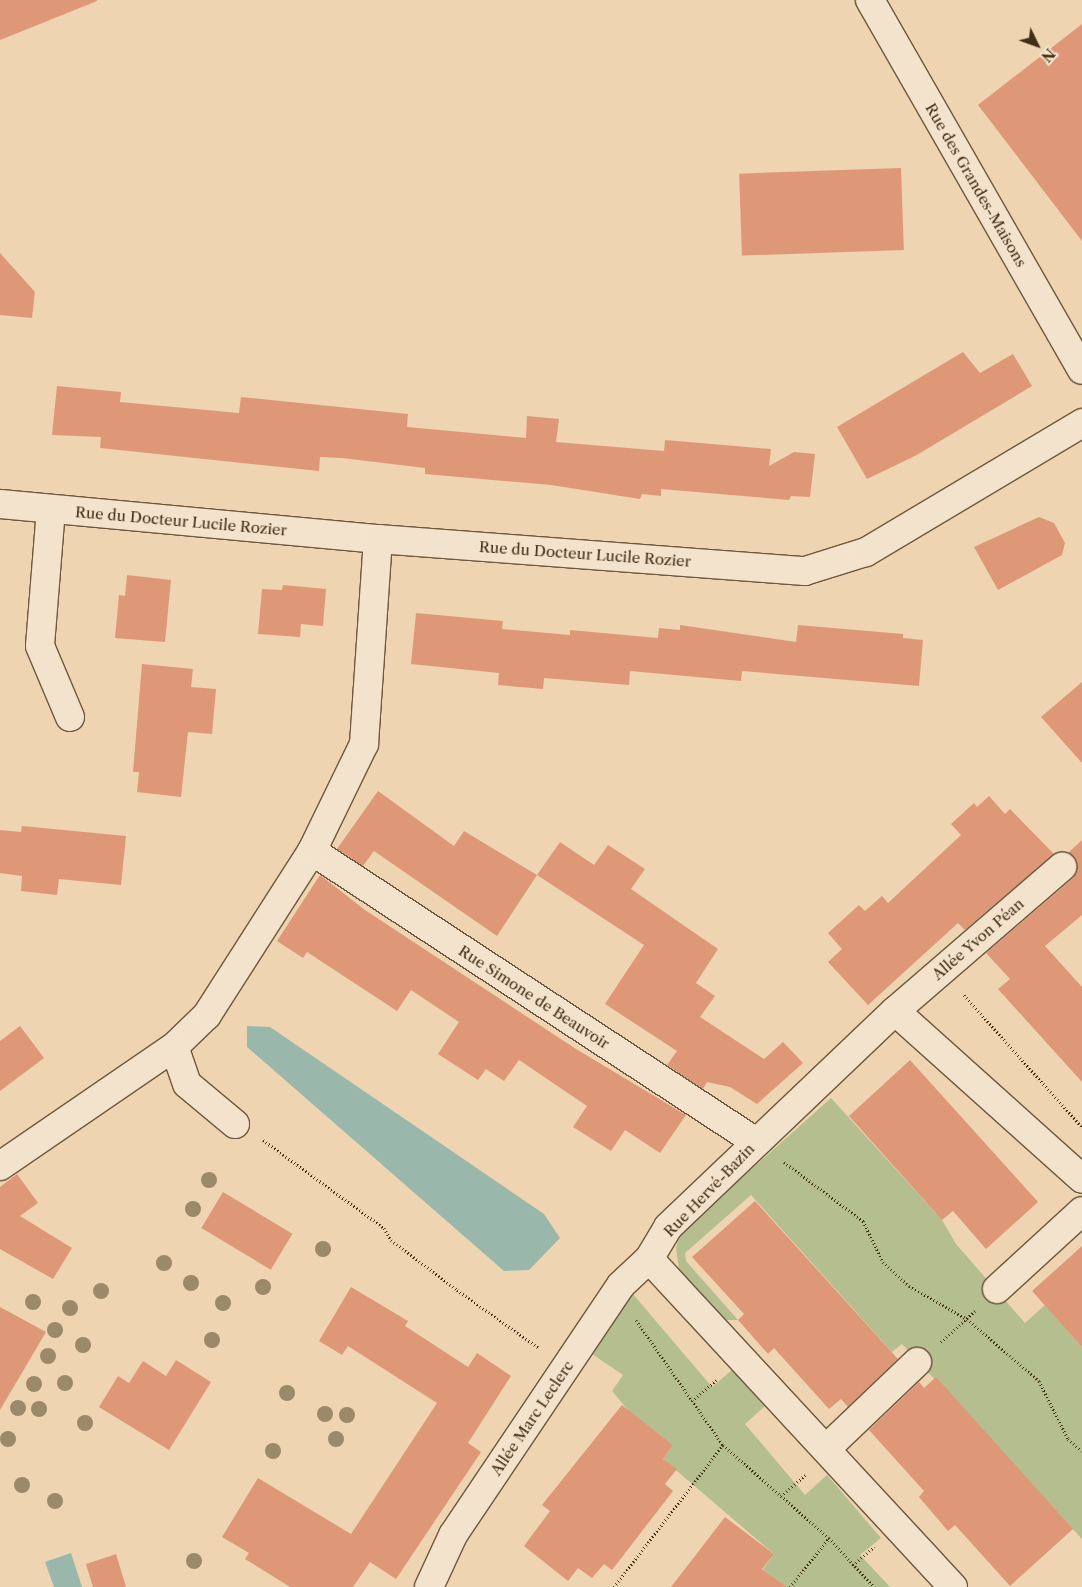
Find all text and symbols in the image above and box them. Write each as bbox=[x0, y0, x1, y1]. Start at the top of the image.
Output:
north arrow bbox=[1012, 20, 1062, 70]
text: N bbox=[1037, 44, 1059, 66]
street label: Rue des Grandes-Maisons bbox=[922, 100, 1030, 270]
street label: Rue du Docteur Lucile Rozier bbox=[74, 503, 288, 539]
street label: Rue du Docteur Lucile Rozier bbox=[478, 538, 692, 570]
street label: Allée Yvon Péan bbox=[928, 894, 1028, 984]
street label: Rue Simone de Beauvoir bbox=[455, 941, 613, 1053]
street label: Rue Hervé-Bazin bbox=[660, 1140, 758, 1240]
street label: Allée Marc Leclerc bbox=[487, 1357, 577, 1479]

